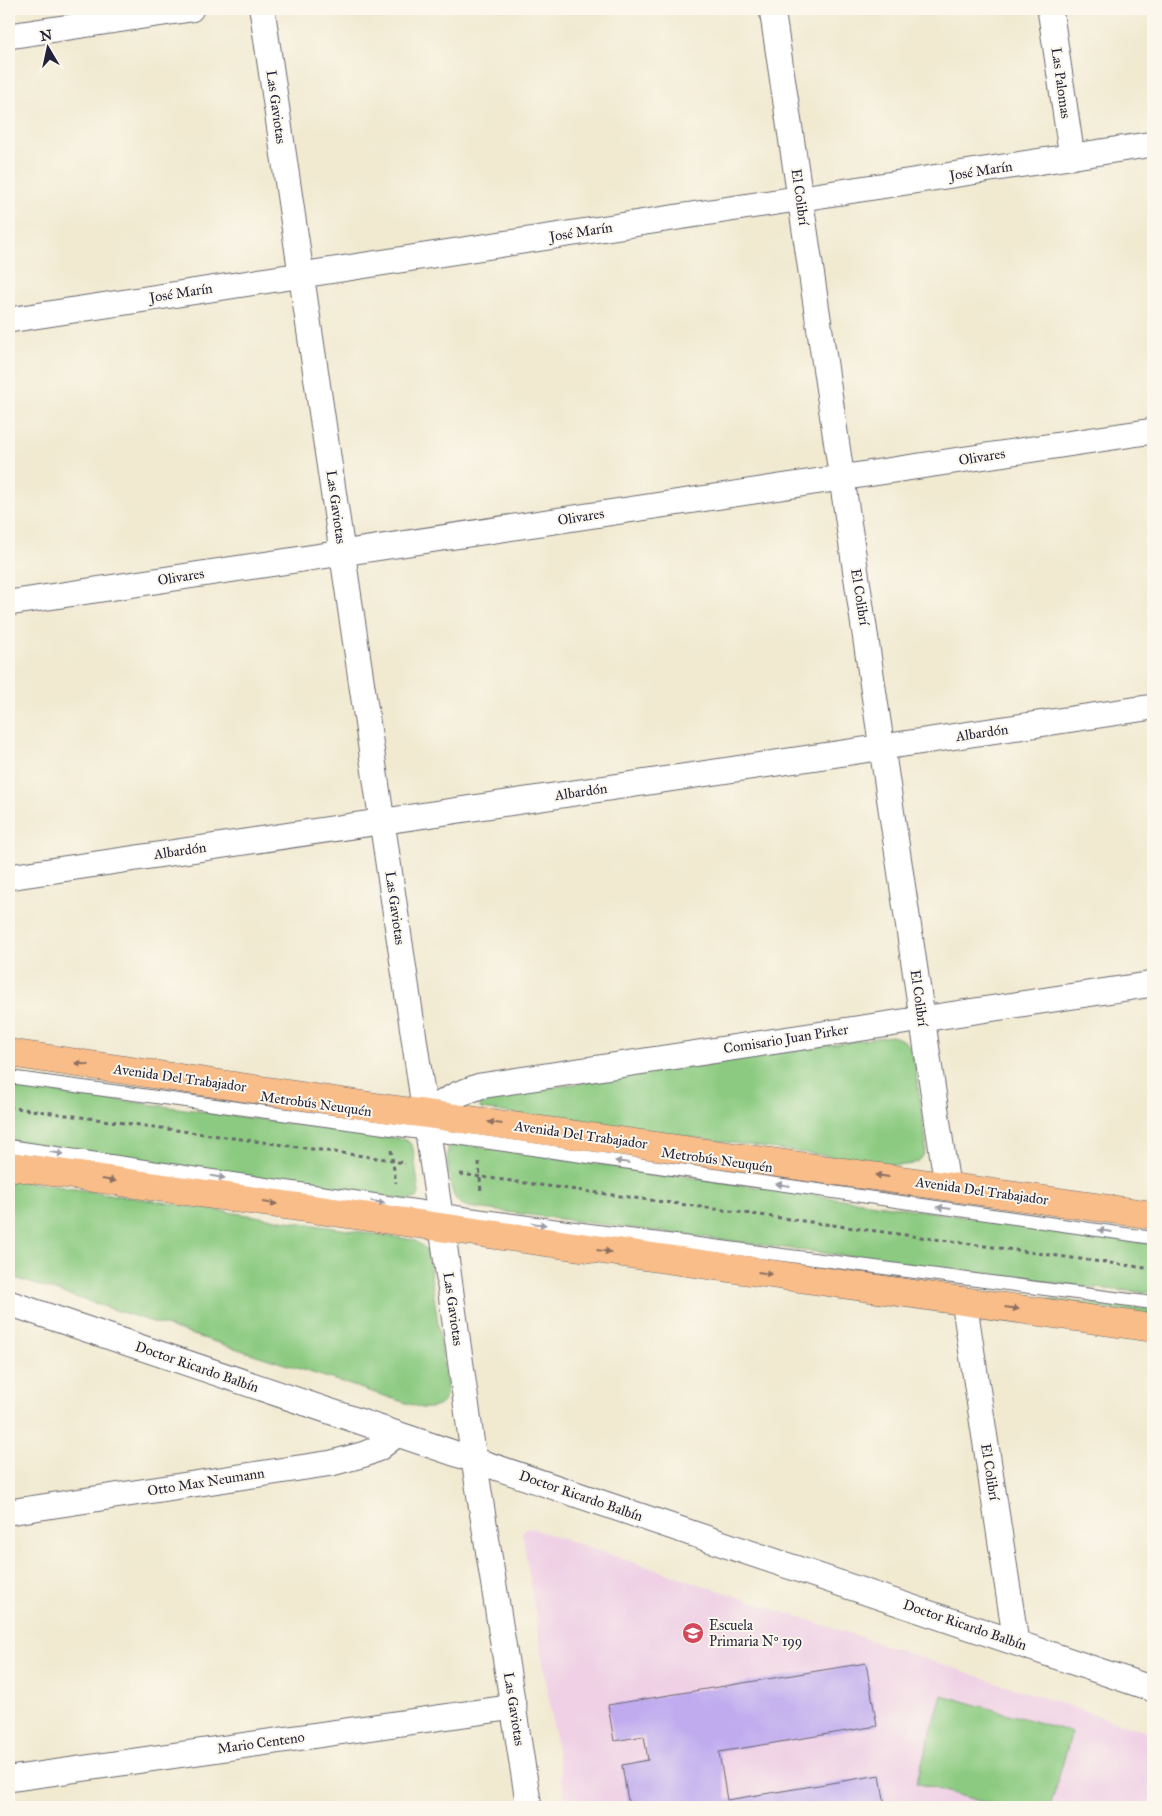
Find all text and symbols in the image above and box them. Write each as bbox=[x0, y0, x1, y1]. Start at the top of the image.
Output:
north arrow bbox=[22, 22, 72, 72]
text: N bbox=[39, 26, 53, 45]
street label: Las Palomas bbox=[1048, 46, 1074, 120]
street label: Las Gaviotas bbox=[262, 69, 290, 145]
street label: José Marín bbox=[946, 158, 1014, 186]
street label: El Colibrí bbox=[788, 168, 813, 227]
street label: José Marín bbox=[546, 219, 614, 247]
street label: José Marín bbox=[146, 280, 214, 308]
street label: Olivares bbox=[958, 445, 1006, 469]
street label: Las Gaviotas bbox=[322, 469, 350, 545]
street label: Olivares bbox=[557, 505, 605, 529]
street label: Olivares bbox=[157, 565, 205, 589]
street label: El Colibrí bbox=[847, 568, 873, 628]
street label: Albardón bbox=[954, 721, 1010, 745]
street label: Albardón bbox=[553, 780, 609, 804]
street label: Albardón bbox=[152, 839, 208, 863]
street label: Las Gaviotas bbox=[381, 870, 409, 946]
street label: El Colibrí bbox=[907, 969, 932, 1028]
street label: Comisario Juan Pirker bbox=[722, 1021, 851, 1058]
one-way arrow bbox=[74, 1059, 90, 1067]
street label: Avenida Del Trabajador bbox=[111, 1060, 248, 1096]
street label: Metrobús Neuquén bbox=[259, 1088, 373, 1121]
street label: Avenida Del Trabajador bbox=[512, 1117, 649, 1153]
one-way arrow bbox=[487, 1119, 503, 1127]
street label: Metrobús Neuquén bbox=[660, 1144, 774, 1177]
one-way arrow bbox=[49, 1150, 65, 1158]
one-way arrow bbox=[614, 1157, 630, 1165]
one-way arrow bbox=[873, 1172, 889, 1180]
street label: Avenida Del Trabajador bbox=[913, 1173, 1050, 1209]
one-way arrow bbox=[210, 1174, 226, 1182]
one-way arrow bbox=[101, 1177, 117, 1185]
one-way arrow bbox=[775, 1181, 791, 1189]
one-way arrow bbox=[371, 1198, 387, 1206]
one-way arrow bbox=[262, 1200, 278, 1208]
one-way arrow bbox=[936, 1204, 952, 1212]
one-way arrow bbox=[532, 1220, 548, 1228]
one-way arrow bbox=[1097, 1227, 1113, 1235]
one-way arrow bbox=[596, 1247, 612, 1255]
one-way arrow bbox=[757, 1270, 773, 1278]
street label: Las Gaviotas bbox=[439, 1271, 467, 1347]
one-way arrow bbox=[1005, 1305, 1021, 1313]
street label: Doctor Ricardo Balbín bbox=[133, 1338, 261, 1396]
street label: El Colibrí bbox=[977, 1443, 1003, 1503]
street label: Otto Max Neumann bbox=[146, 1464, 266, 1500]
street label: Doctor Ricardo Balbín bbox=[517, 1467, 645, 1525]
street label: Doctor Ricardo Balbín bbox=[901, 1596, 1029, 1654]
place label: Escuela Primaria Nº 199 bbox=[709, 1617, 802, 1650]
school or university icon: Escuela Primaria Nº 199 bbox=[681, 1621, 705, 1645]
street label: Las Gaviotas bbox=[500, 1671, 528, 1747]
street label: Mario Centeno bbox=[216, 1728, 306, 1758]

